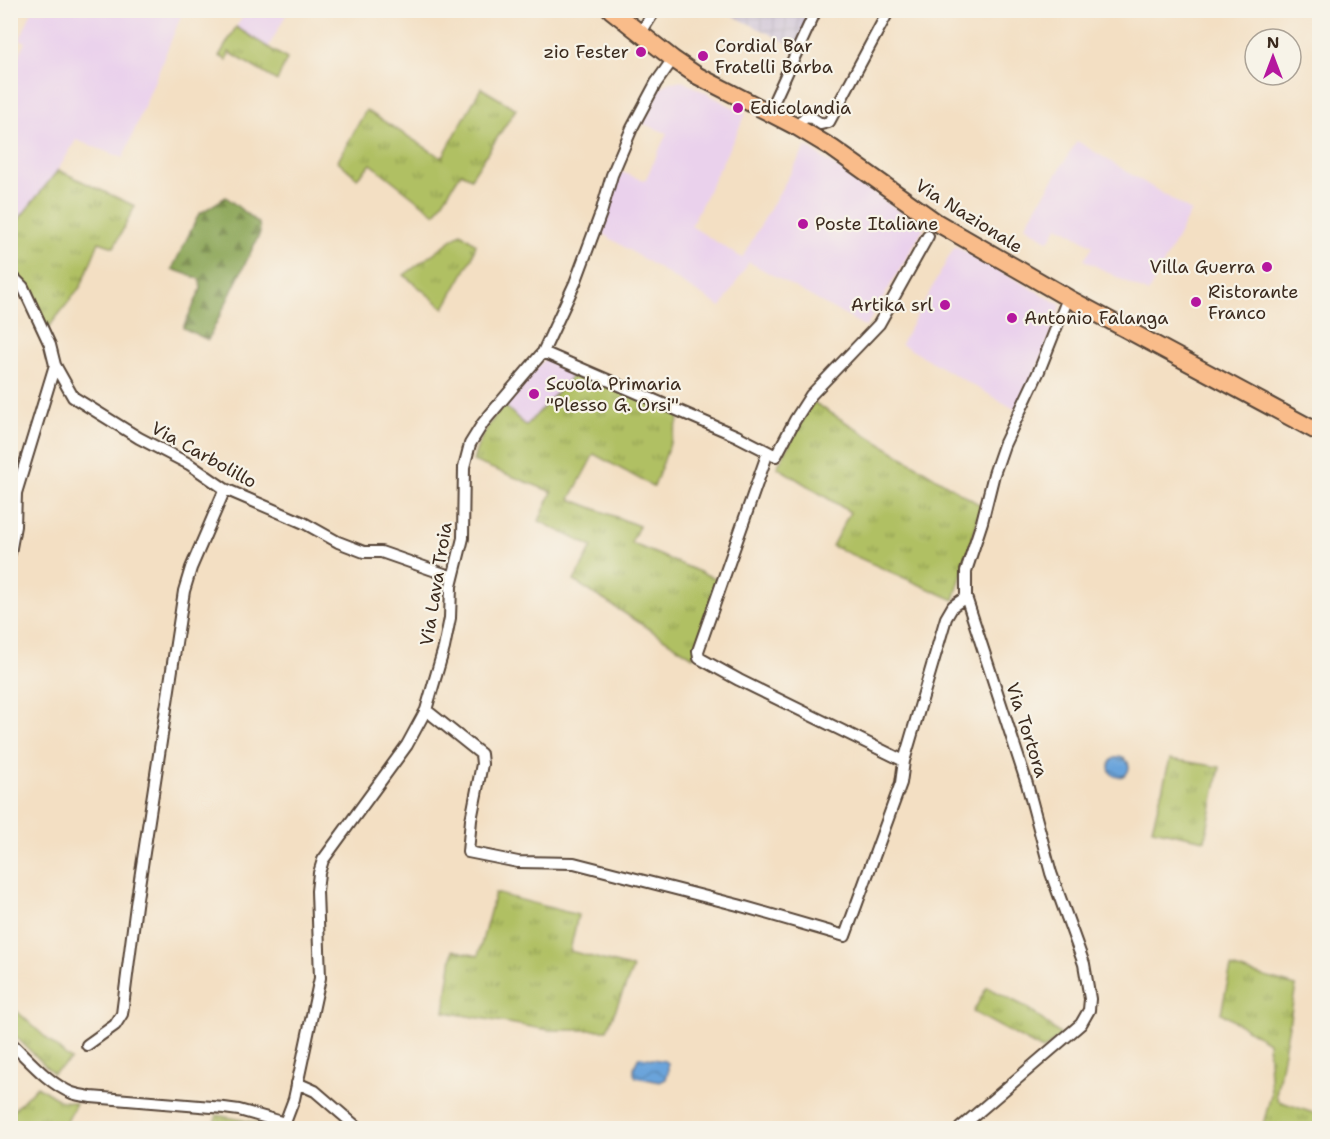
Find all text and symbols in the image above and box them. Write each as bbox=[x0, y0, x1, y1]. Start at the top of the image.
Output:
north arrow bbox=[1243, 27, 1303, 87]
text: N bbox=[1267, 32, 1279, 53]
place label: Cordial Bar Fratelli Barba bbox=[715, 34, 833, 79]
place label: zio Fester bbox=[543, 40, 629, 64]
marker: zio Fester bbox=[634, 45, 648, 59]
marker: Cordial Bar Fratelli Barba bbox=[696, 49, 710, 63]
place label: Edicolandia bbox=[750, 96, 851, 120]
marker: Edicolandia bbox=[731, 101, 745, 115]
street label: Via Nazionale bbox=[911, 173, 1027, 259]
place label: Poste Italiane bbox=[815, 212, 938, 236]
marker: Poste Italiane bbox=[796, 217, 810, 231]
place label: Villa Guerra bbox=[1150, 255, 1255, 279]
marker: Villa Guerra bbox=[1260, 260, 1274, 274]
place label: Ristorante Franco bbox=[1208, 280, 1299, 325]
place label: Artika srl bbox=[851, 293, 934, 317]
marker: Ristorante Franco bbox=[1189, 295, 1203, 309]
marker: Artika srl bbox=[938, 298, 952, 312]
place label: Antonio Falanga bbox=[1024, 306, 1169, 330]
marker: Antonio Falanga bbox=[1005, 311, 1019, 325]
place label: Scuola Primaria "Plesso G. Orsi" bbox=[546, 372, 681, 417]
marker: Scuola Primaria "Plesso G. Orsi" bbox=[527, 387, 541, 401]
street label: Via Carbolillo bbox=[147, 416, 261, 494]
street label: Via Lava Troia bbox=[414, 520, 458, 648]
street label: Via Tortora bbox=[1000, 679, 1054, 781]

